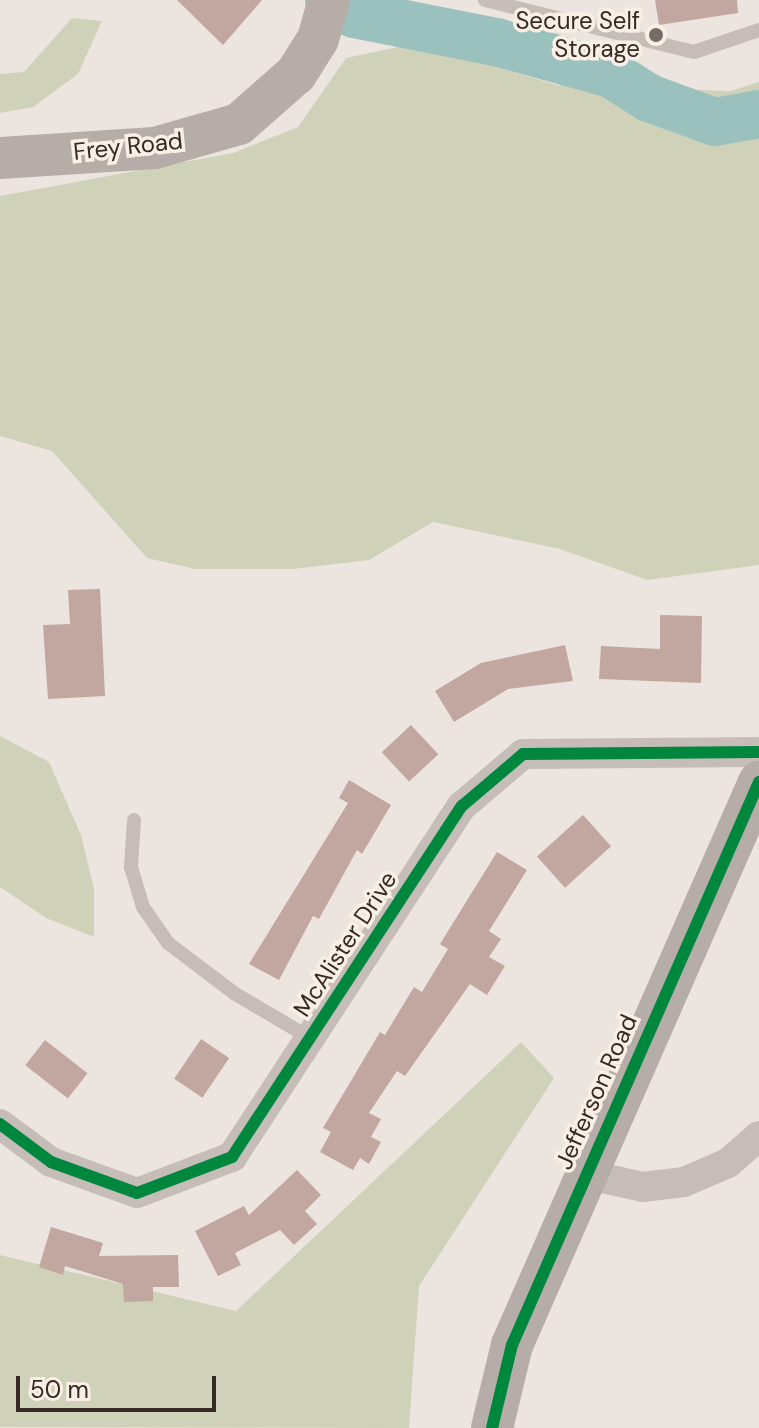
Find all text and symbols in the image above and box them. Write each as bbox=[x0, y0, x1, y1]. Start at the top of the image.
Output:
place label: Secure Self Storage bbox=[515, 7, 640, 63]
marker: Secure Self Storage bbox=[647, 26, 665, 44]
street label: Frey Road bbox=[72, 126, 184, 166]
street label: McAlister Drive bbox=[287, 866, 403, 1022]
street label: Jefferson Road bbox=[549, 1010, 643, 1174]
scale bar bbox=[20, 1360, 220, 1410]
text: 50 m bbox=[30, 1374, 89, 1405]

